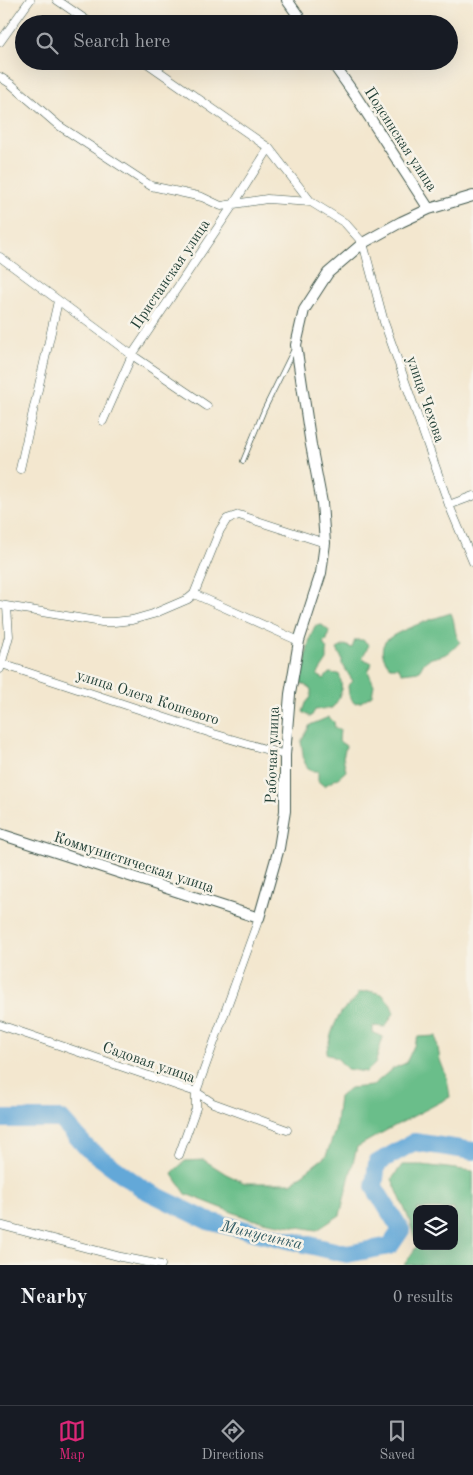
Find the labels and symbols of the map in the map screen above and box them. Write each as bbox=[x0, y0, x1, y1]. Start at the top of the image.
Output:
street label: Подсинская улица bbox=[361, 85, 439, 195]
street label: Пристанская улица bbox=[129, 217, 214, 332]
street label: улица Чехова bbox=[403, 355, 447, 445]
street label: улица Олега Кошевого bbox=[74, 668, 221, 729]
street label: Рабочая улица bbox=[264, 705, 283, 804]
street label: Коммунистическая улица bbox=[51, 830, 216, 897]
street label: Садовая улица bbox=[100, 1040, 197, 1087]
water label: Минусинка bbox=[218, 1219, 304, 1253]

